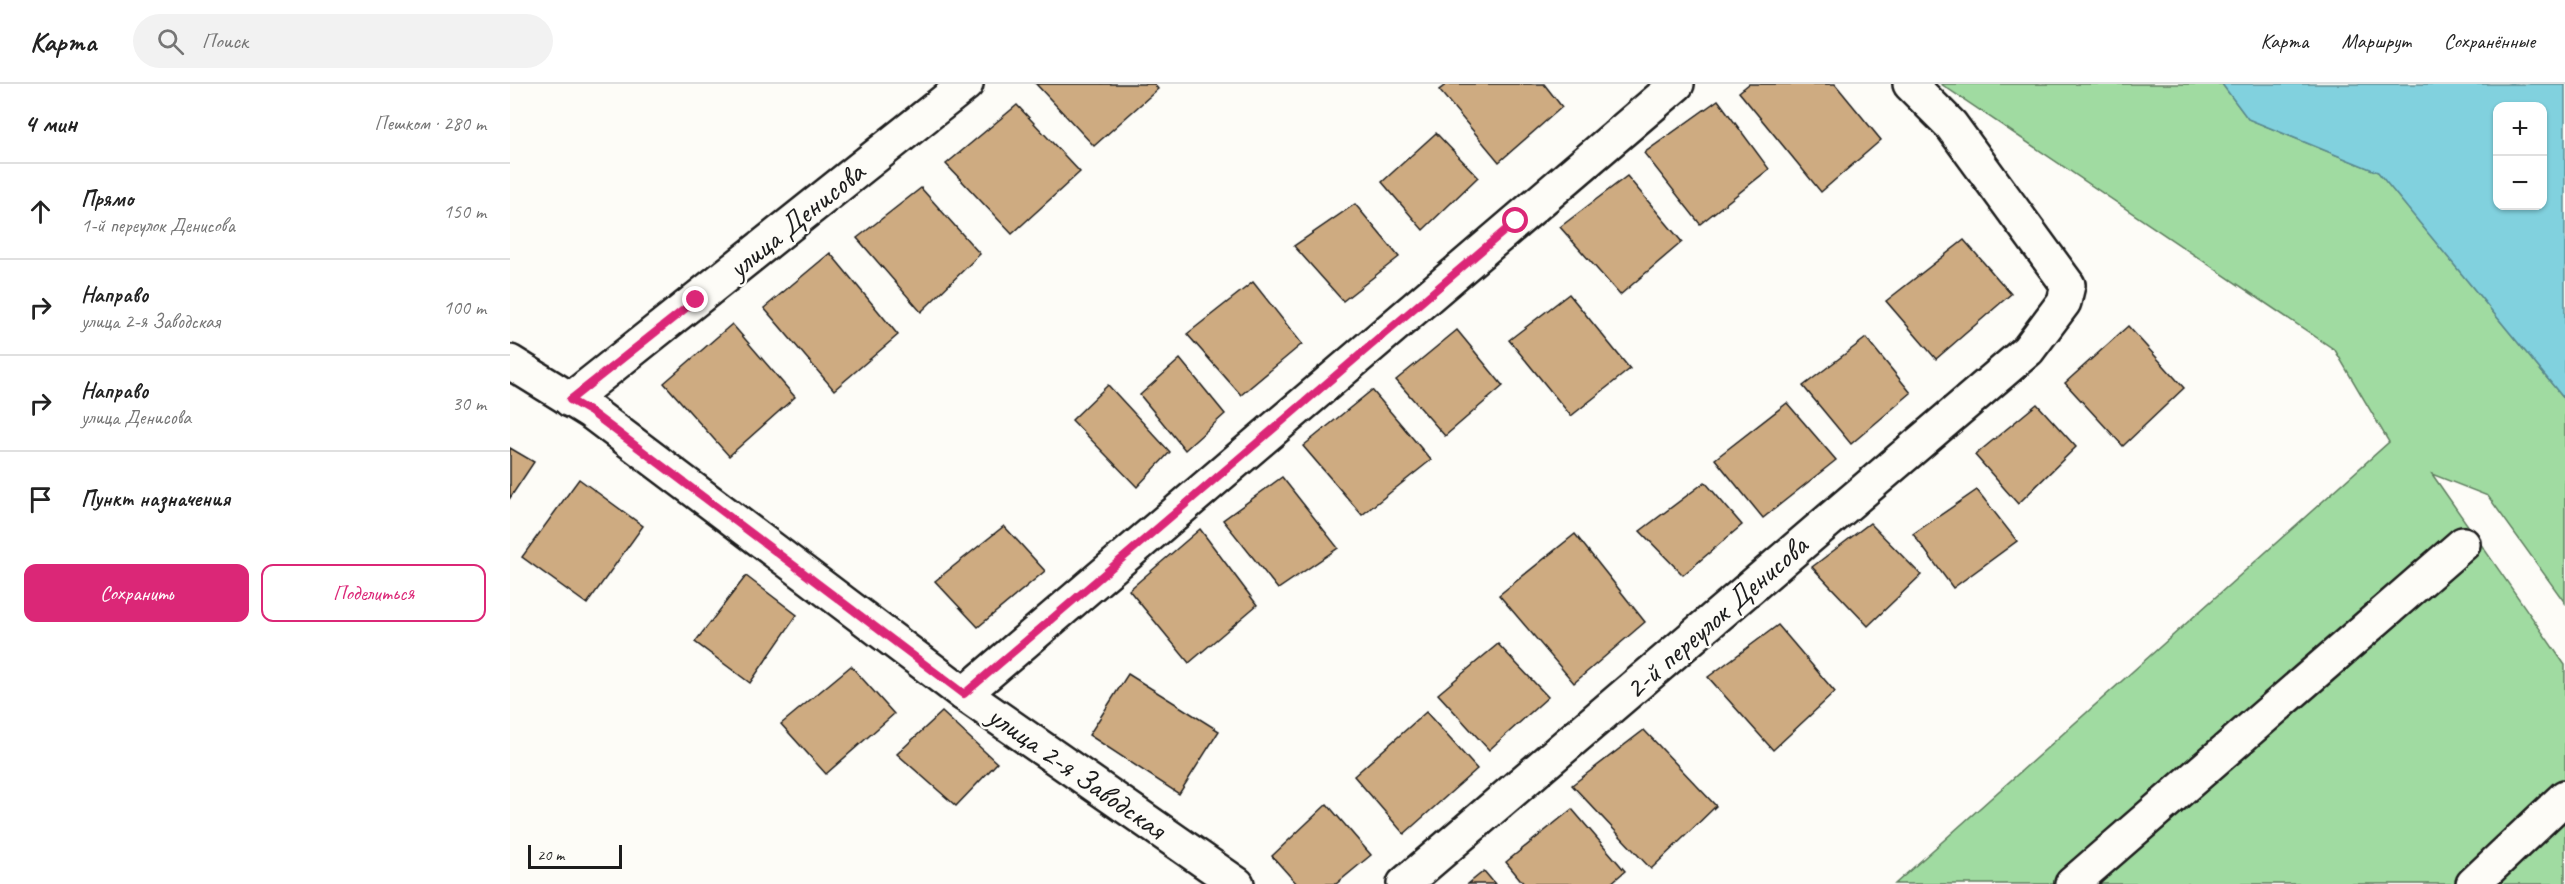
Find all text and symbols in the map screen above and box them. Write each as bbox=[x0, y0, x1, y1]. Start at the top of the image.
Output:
search box bbox=[133, 14, 553, 68]
text: Карта bbox=[30, 24, 97, 59]
icon: search bbox=[154, 25, 187, 58]
text: Поиск bbox=[202, 27, 248, 55]
text: Карта bbox=[2260, 28, 2309, 54]
text: Маршрут bbox=[2342, 28, 2411, 54]
text: Сохранённые bbox=[2444, 28, 2535, 54]
map controls bbox=[2493, 102, 2547, 210]
button: + bbox=[2493, 102, 2547, 156]
text: 4 мин bbox=[24, 107, 77, 140]
text: Пешком · 280 m bbox=[374, 111, 486, 136]
street label: улица Денисова bbox=[718, 152, 874, 288]
button: − bbox=[2493, 156, 2547, 210]
text: Прямо bbox=[81, 185, 133, 213]
icon: ahead bbox=[24, 195, 57, 228]
text: 150 m bbox=[443, 199, 486, 224]
route start bbox=[1502, 207, 1528, 233]
text: 1-й переулок Денисова bbox=[81, 213, 235, 238]
text: Направо bbox=[81, 281, 148, 309]
route end bbox=[682, 286, 708, 312]
icon: right bbox=[24, 291, 57, 324]
text: 100 m bbox=[443, 295, 486, 320]
text: улица 2-я Заводская bbox=[81, 309, 220, 334]
text: Направо bbox=[81, 377, 148, 405]
icon: right bbox=[24, 387, 57, 420]
text: 30 m bbox=[452, 391, 486, 416]
text: улица Денисова bbox=[81, 405, 191, 430]
icon: arrive bbox=[24, 483, 57, 516]
text: Пункт назначения bbox=[81, 485, 230, 513]
street label: 2-й переулок Денисова bbox=[1617, 526, 1817, 707]
button: Сохранить bbox=[24, 564, 249, 622]
button: Поделиться bbox=[261, 564, 486, 622]
street label: улица 2-я Заводская bbox=[979, 695, 1176, 849]
scale bar bbox=[528, 842, 622, 870]
text: 20 m bbox=[537, 845, 564, 865]

